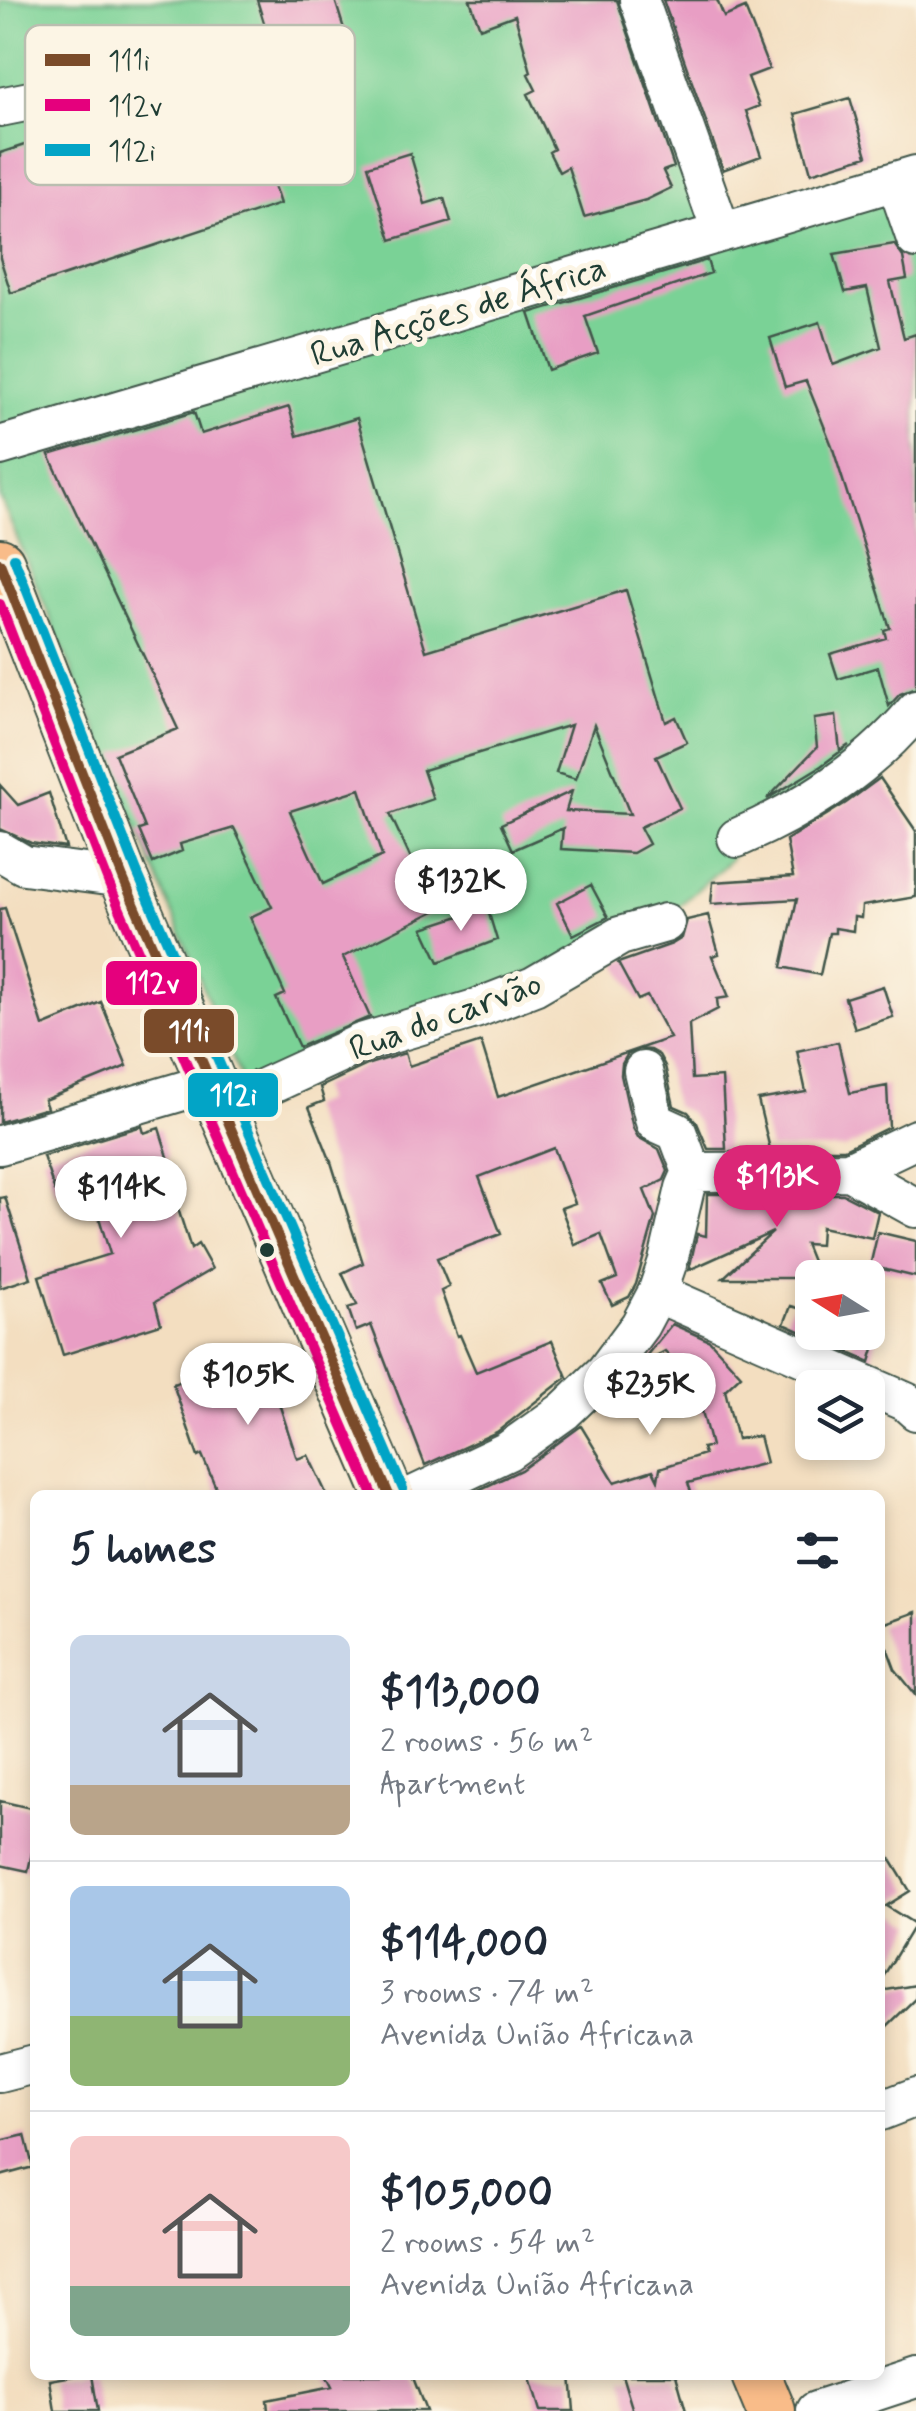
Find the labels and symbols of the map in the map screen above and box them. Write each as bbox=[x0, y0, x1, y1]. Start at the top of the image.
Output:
legend bbox=[25, 25, 355, 185]
text: 111i bbox=[108, 44, 150, 81]
text: 112v bbox=[108, 89, 162, 126]
text: 112i bbox=[108, 134, 156, 171]
street label: Rua Acções de África bbox=[305, 245, 612, 379]
pin: $132K bbox=[391, 849, 531, 934]
line badge: 112v bbox=[104, 959, 199, 1007]
street label: Rua do carvão bbox=[343, 961, 548, 1073]
text: 112v bbox=[125, 966, 179, 1003]
line badge: 111i bbox=[142, 1007, 236, 1055]
text: 111i bbox=[168, 1015, 210, 1052]
line badge: 112i bbox=[186, 1071, 280, 1119]
text: 112i bbox=[209, 1078, 257, 1115]
pin: $113K bbox=[707, 1145, 847, 1230]
pin: $114K bbox=[51, 1156, 191, 1241]
unlabelled marker bbox=[257, 1240, 277, 1260]
north arrow bbox=[795, 1260, 885, 1350]
pin: $105K bbox=[178, 1343, 318, 1428]
pin: $235K bbox=[580, 1353, 720, 1438]

